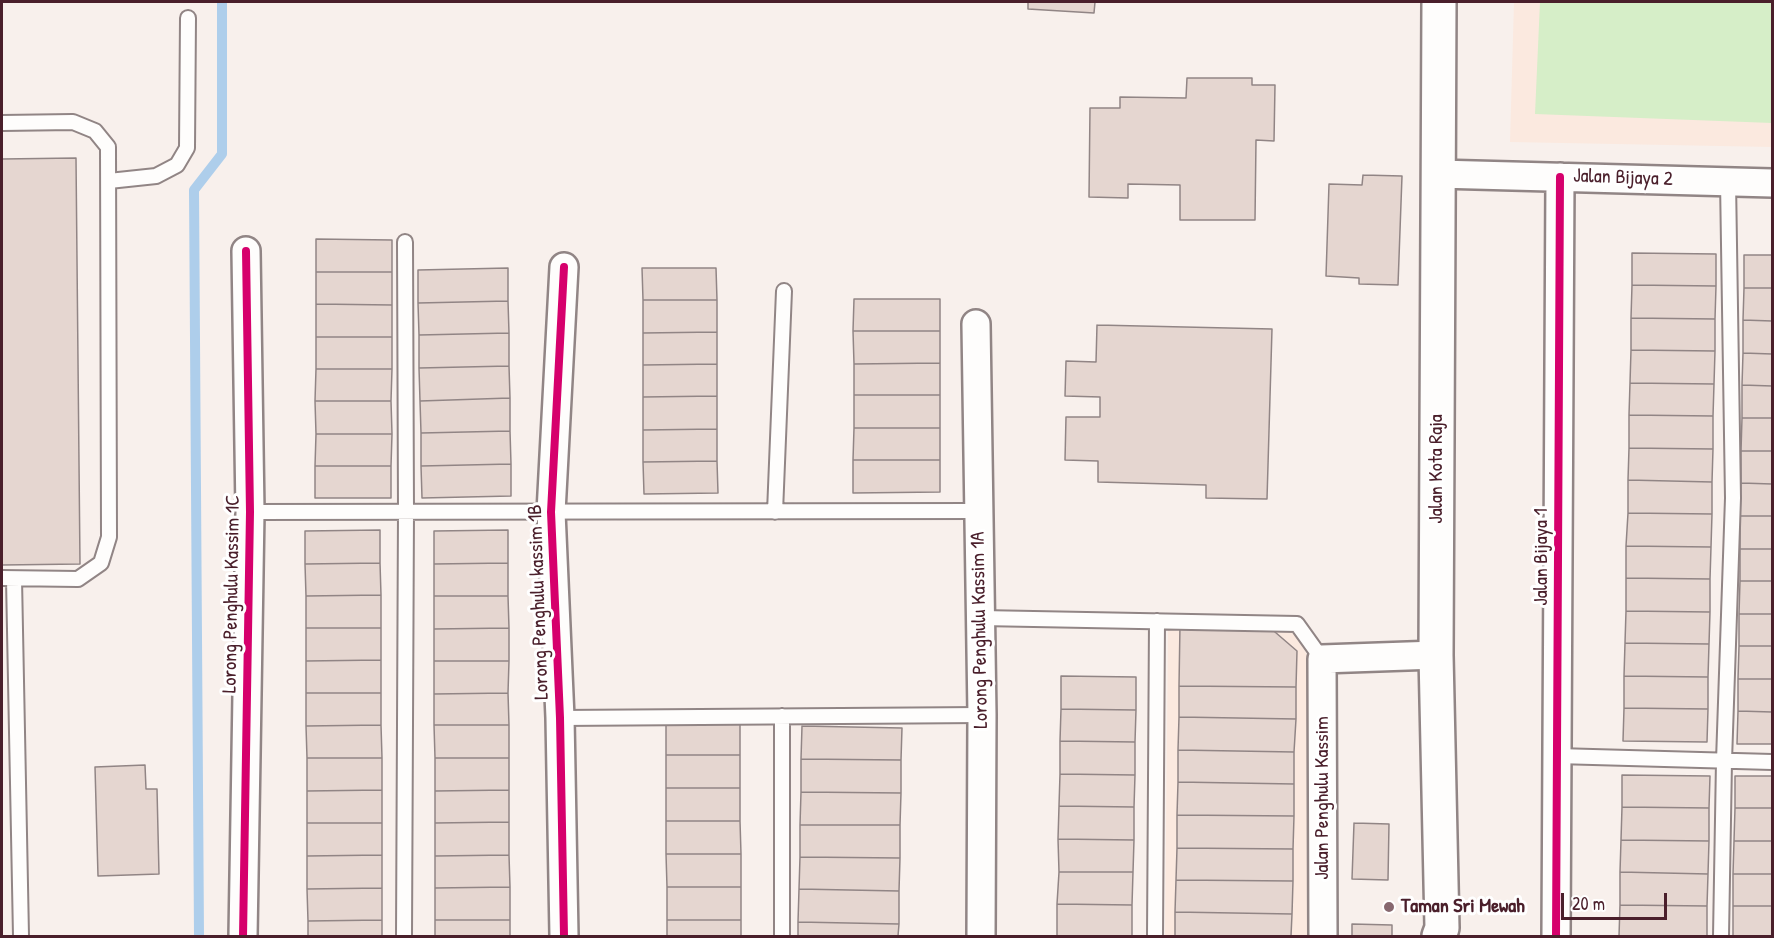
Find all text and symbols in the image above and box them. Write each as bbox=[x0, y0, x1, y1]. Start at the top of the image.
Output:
street label: Jalan Bijaya 2 bbox=[1573, 164, 1673, 192]
street label: Jalan Kota Raja bbox=[1425, 414, 1449, 524]
street label: Lorong Penghulu Kassim 1C bbox=[218, 495, 246, 693]
street label: Lorong Penghulu kassim 1B bbox=[524, 504, 554, 700]
street label: Jalan Bijaya 1 bbox=[1530, 508, 1554, 606]
street label: Lorong Penghulu Kassim 1A bbox=[966, 531, 994, 729]
street label: Jalan Penghulu Kassim bbox=[1311, 716, 1335, 880]
scale bar bbox=[1564, 881, 1670, 919]
text: 20 m bbox=[1572, 891, 1605, 916]
place label: Taman Sri Mewah bbox=[1401, 895, 1525, 919]
marker: Taman Sri Mewah bbox=[1382, 900, 1396, 914]

